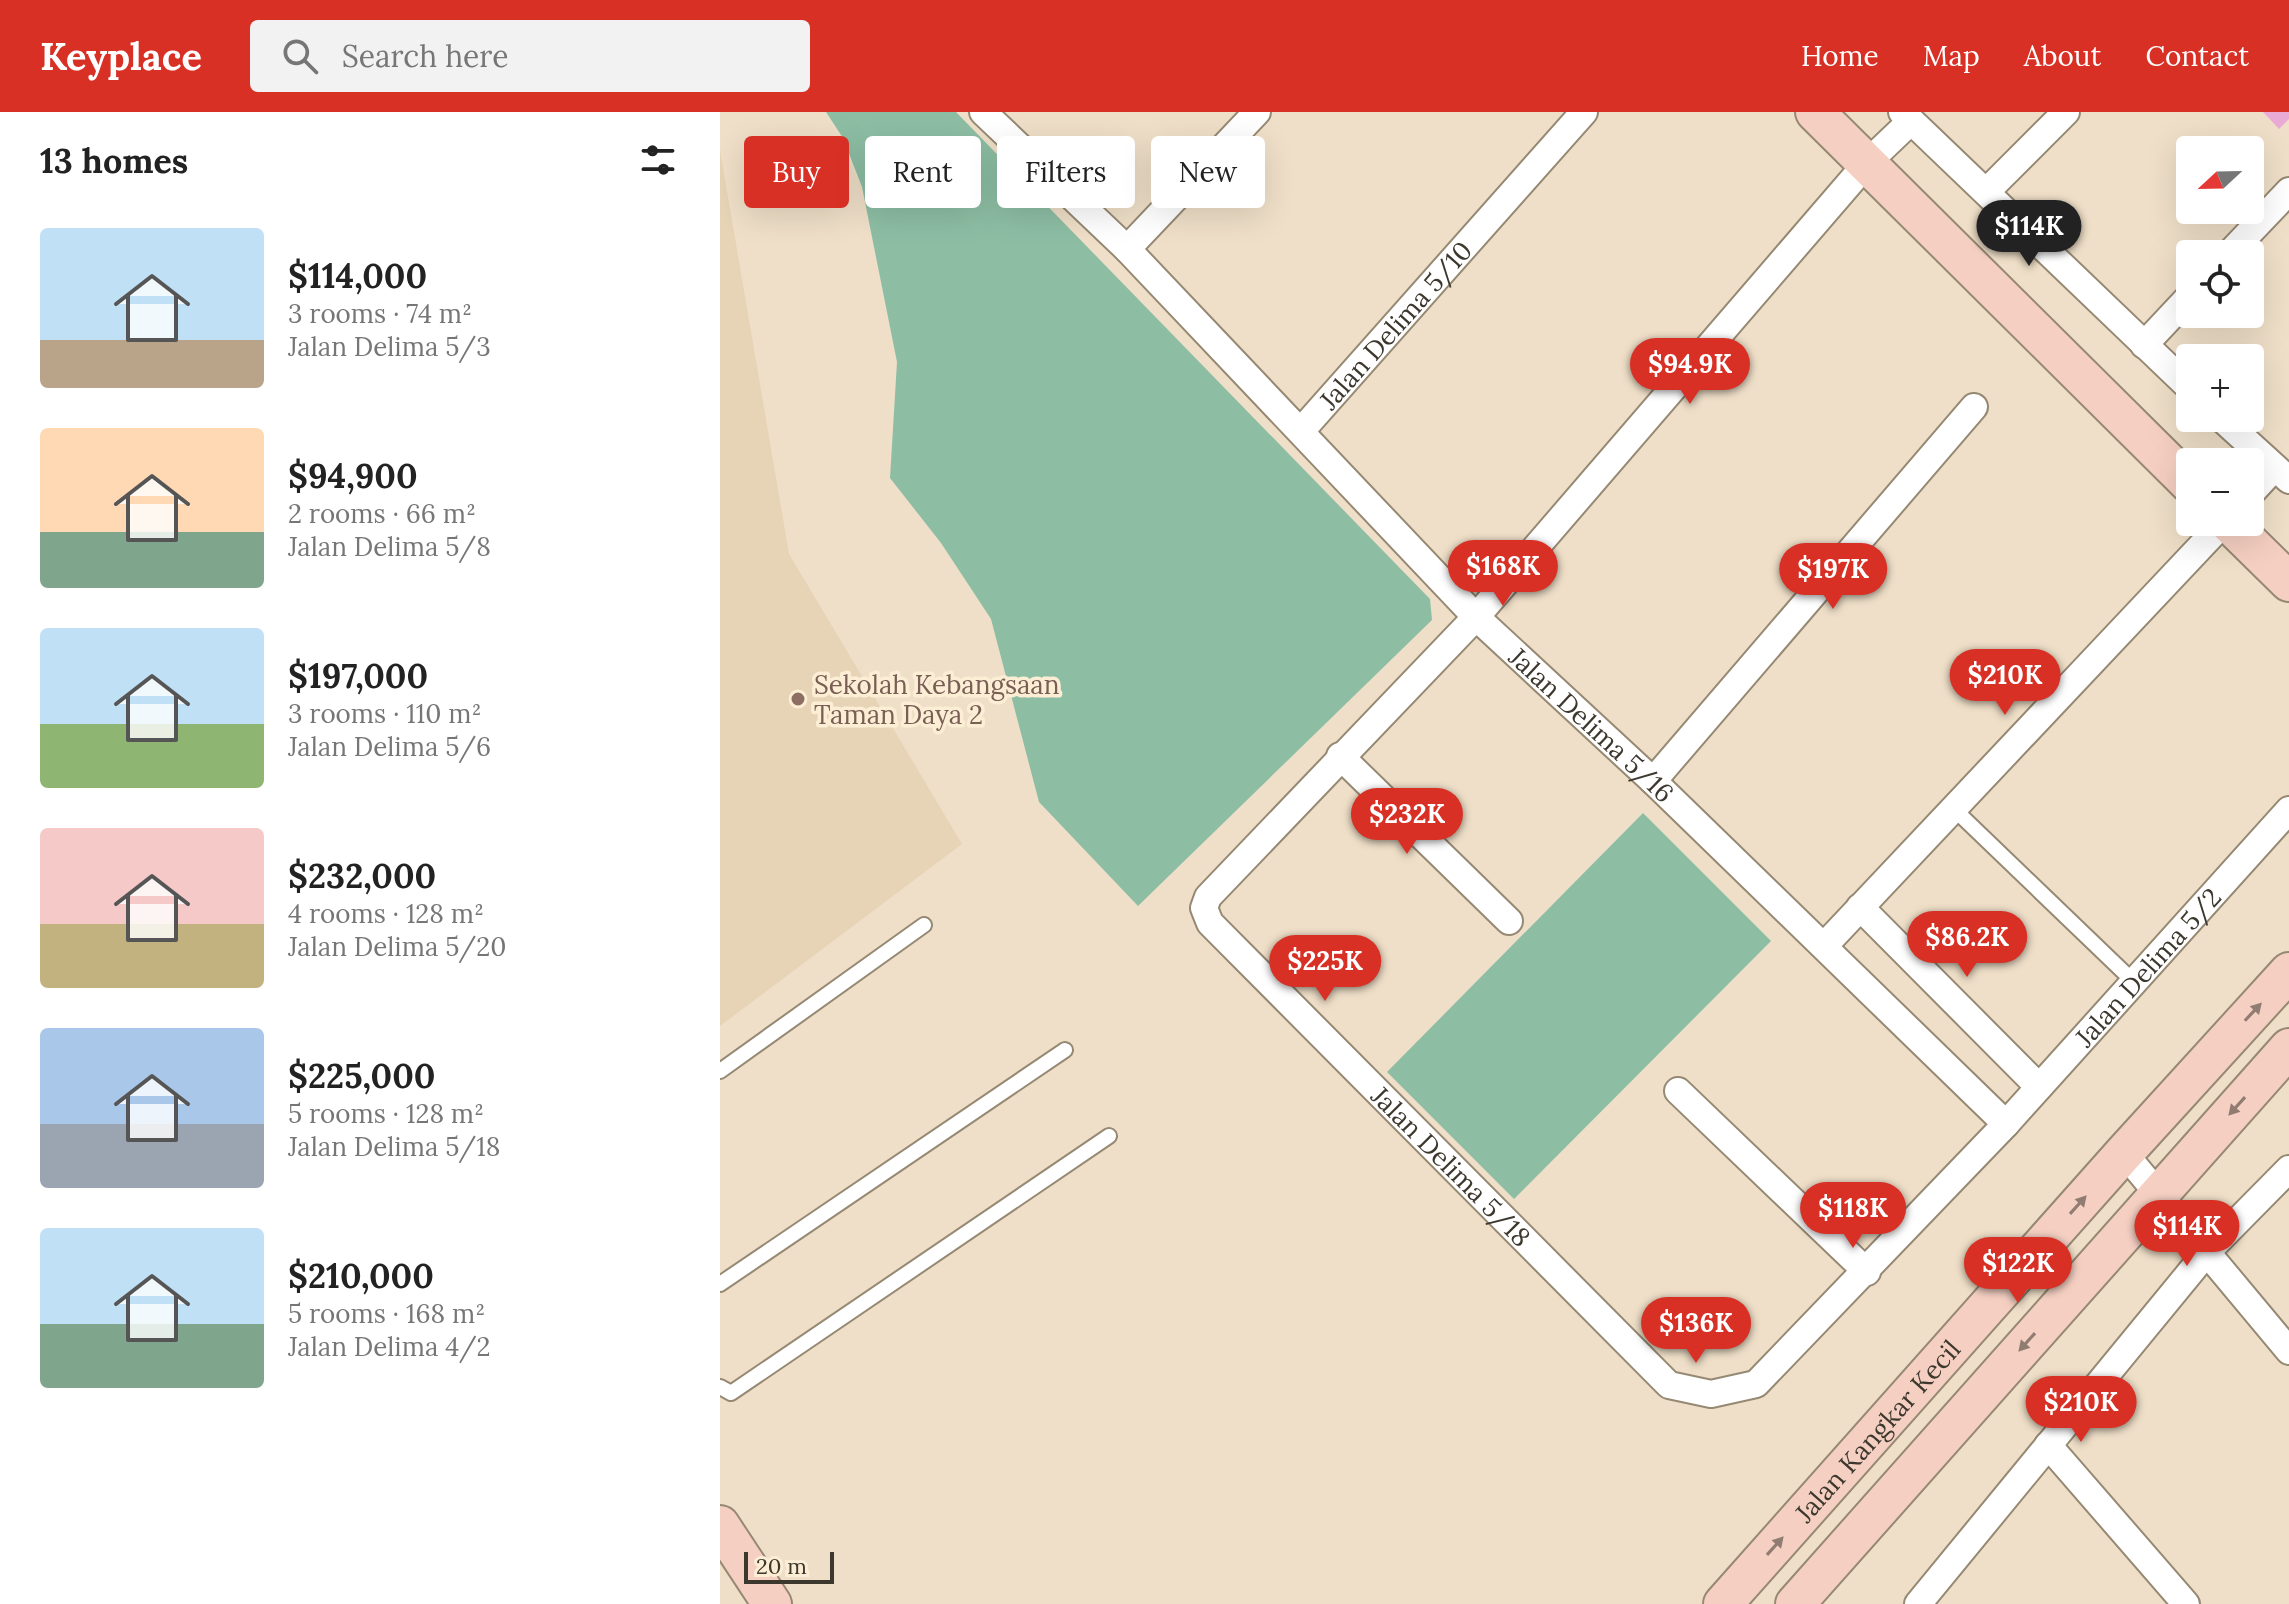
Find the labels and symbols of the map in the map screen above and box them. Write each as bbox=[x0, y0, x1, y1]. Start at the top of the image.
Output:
north arrow bbox=[2176, 136, 2264, 224]
pin: $114K bbox=[1973, 200, 2085, 268]
street label: Jalan Delima 5/10 bbox=[1311, 234, 1479, 417]
pin: $94.9K bbox=[1625, 338, 1755, 406]
pin: $168K bbox=[1447, 540, 1559, 608]
pin: $197K bbox=[1777, 543, 1889, 611]
street label: Jalan Delima 5/16 bbox=[1502, 639, 1681, 809]
pin: $210K bbox=[1949, 649, 2061, 717]
place label: Sekolah Kebangsaan Taman Daya 2 bbox=[814, 668, 1060, 731]
marker: Sekolah Kebangsaan Taman Daya 2 bbox=[789, 690, 807, 708]
pin: $232K bbox=[1351, 788, 1463, 856]
street label: Jalan Delima 5/2 bbox=[2067, 881, 2228, 1054]
pin: $86.2K bbox=[1902, 911, 2032, 979]
pin: $225K bbox=[1269, 935, 1381, 1003]
one-way arrow bbox=[2243, 1003, 2261, 1022]
street label: Jalan Delima 5/18 bbox=[1364, 1078, 1538, 1253]
one-way arrow bbox=[2229, 1096, 2246, 1116]
pin: $118K bbox=[1797, 1182, 1909, 1250]
one-way arrow bbox=[2068, 1195, 2086, 1214]
pin: $114K bbox=[2131, 1200, 2243, 1268]
pin: $122K bbox=[1962, 1237, 2074, 1305]
pin: $136K bbox=[1640, 1297, 1752, 1365]
one-way arrow bbox=[2019, 1332, 2036, 1352]
street label: Jalan Kangkar Kecil bbox=[1787, 1333, 1967, 1529]
pin: $210K bbox=[2025, 1376, 2137, 1444]
one-way arrow bbox=[1766, 1536, 1783, 1556]
scale bar bbox=[744, 1548, 834, 1584]

